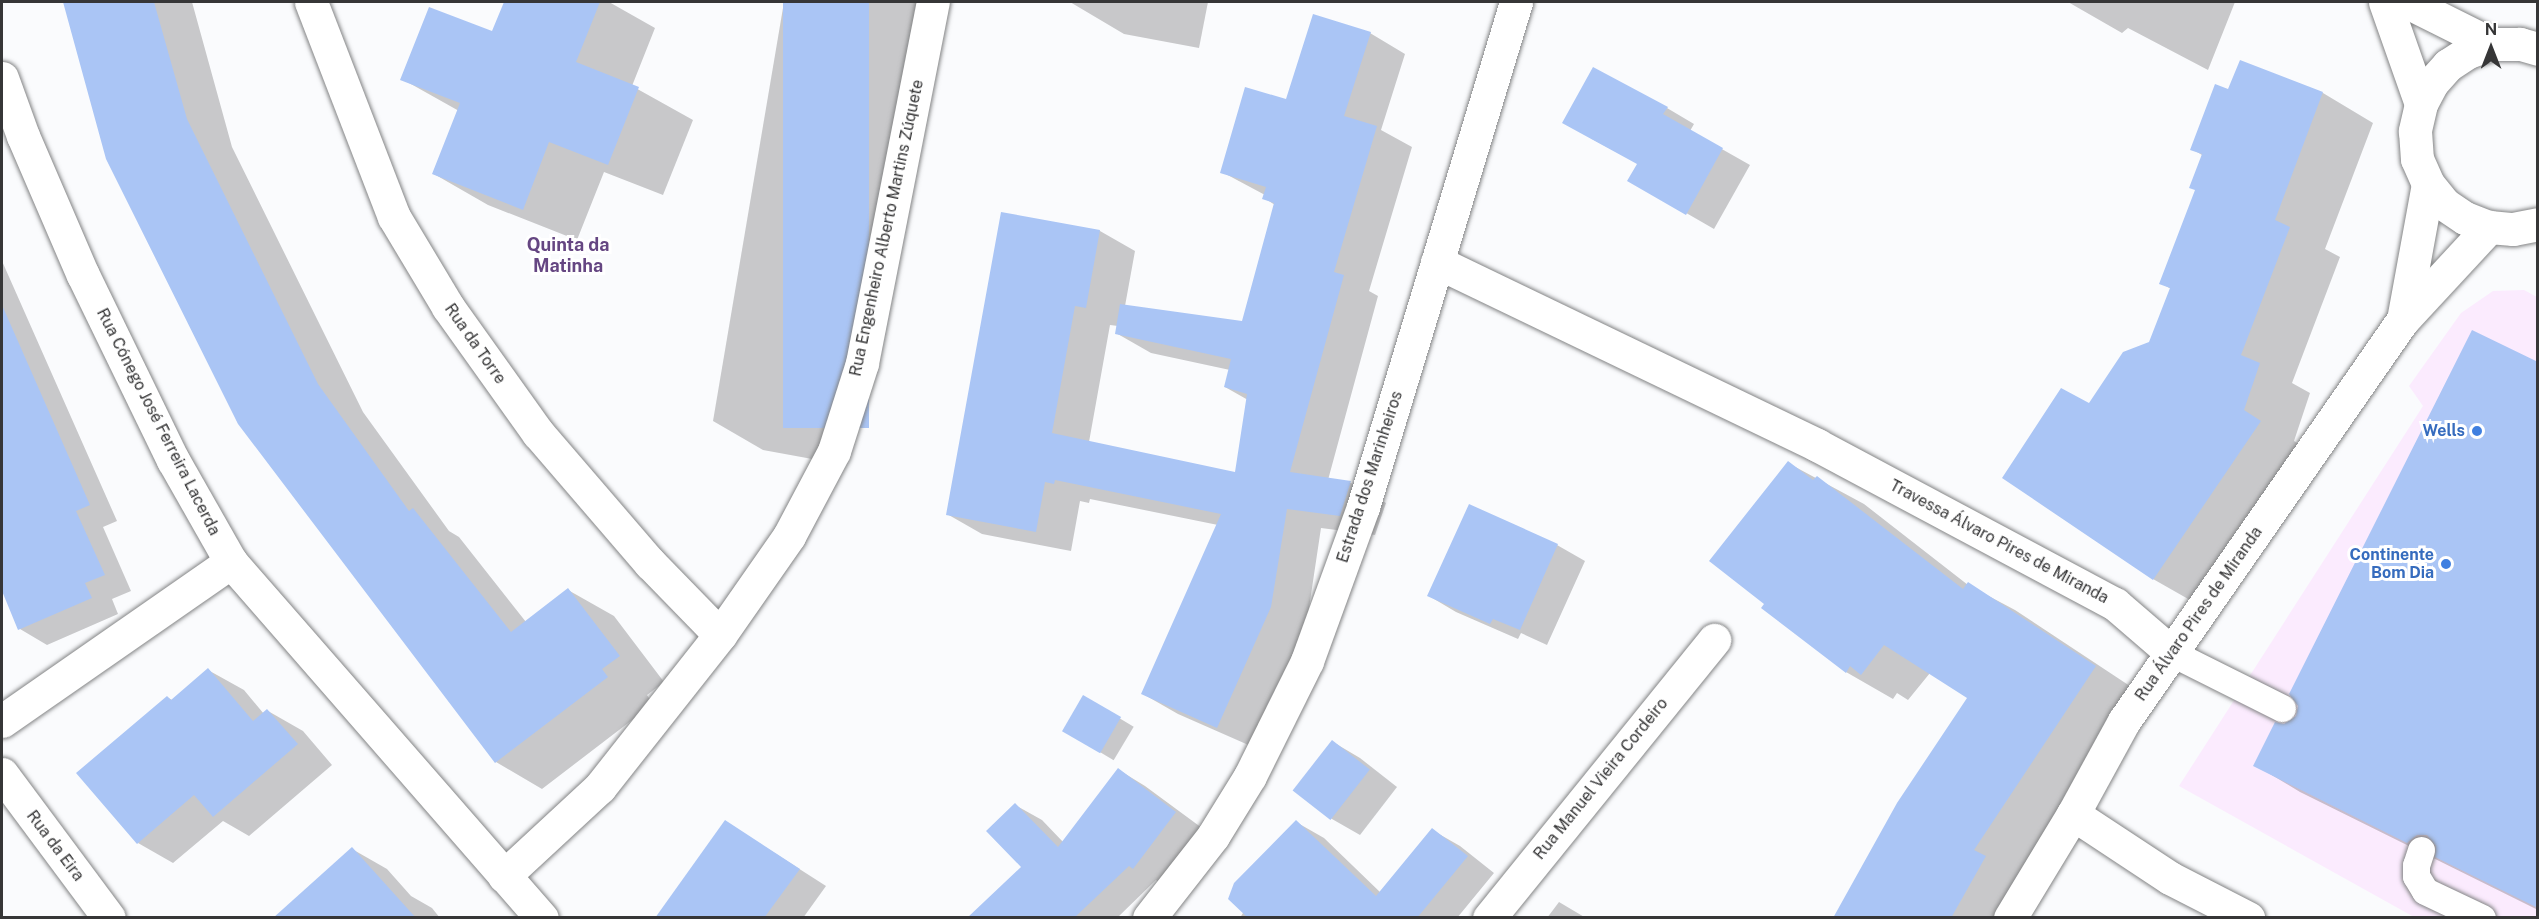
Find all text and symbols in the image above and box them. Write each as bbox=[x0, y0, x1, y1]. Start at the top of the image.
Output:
north arrow bbox=[2461, 18, 2521, 78]
text: N bbox=[2485, 20, 2497, 39]
street label: Rua Engenheiro Alberto Martins Zúquete bbox=[846, 78, 928, 378]
district label: Quinta da Matinha bbox=[527, 235, 609, 278]
street label: Rua da Torre bbox=[440, 300, 510, 388]
street label: Rua Cónego José Ferreira Lacerda bbox=[92, 305, 224, 539]
street label: Estrada dos Marinheiros bbox=[1333, 389, 1407, 565]
place label: Wells bbox=[2423, 421, 2465, 441]
marker: Wells bbox=[2470, 424, 2484, 438]
street label: Travessa Álvaro Pires de Miranda bbox=[1886, 476, 2112, 608]
street label: Rua Álvaro Pires de Miranda bbox=[2131, 523, 2267, 705]
place label: Continente Bom Dia bbox=[2350, 545, 2434, 583]
marker: Continente Bom Dia bbox=[2439, 557, 2453, 571]
street label: Rua Manuel Vieira Cordeiro bbox=[1530, 694, 1672, 864]
street label: Rua da Eira bbox=[22, 807, 88, 885]

